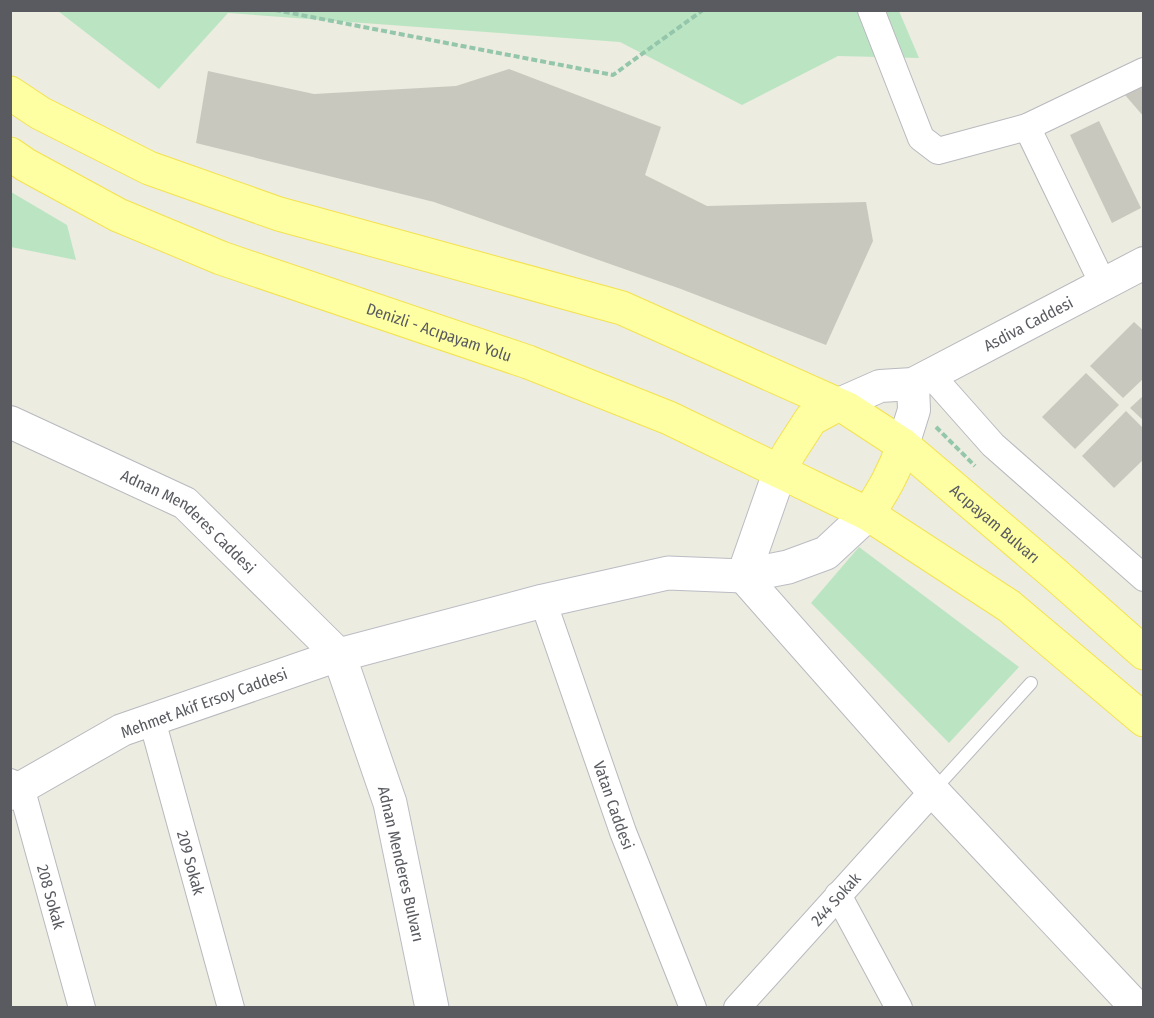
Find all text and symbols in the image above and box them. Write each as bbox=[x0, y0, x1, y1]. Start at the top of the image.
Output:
street label: Asdiva Caddesi bbox=[980, 293, 1076, 355]
street label: Denizli - Acıpayam Yolu bbox=[364, 299, 514, 365]
street label: Adnan Menderes Caddesi bbox=[118, 465, 260, 577]
street label: Acıpayam Bulvarı bbox=[946, 480, 1044, 567]
street label: Mehmet Akif Ersoy Caddesi bbox=[118, 664, 290, 742]
street label: Vatan Caddesi bbox=[590, 758, 638, 852]
street label: Adnan Menderes Bulvarı bbox=[374, 784, 428, 944]
street label: 209 Sokak bbox=[173, 829, 209, 897]
street label: 208 Sokak bbox=[33, 862, 69, 932]
street label: 244 Sokak bbox=[807, 868, 865, 929]

